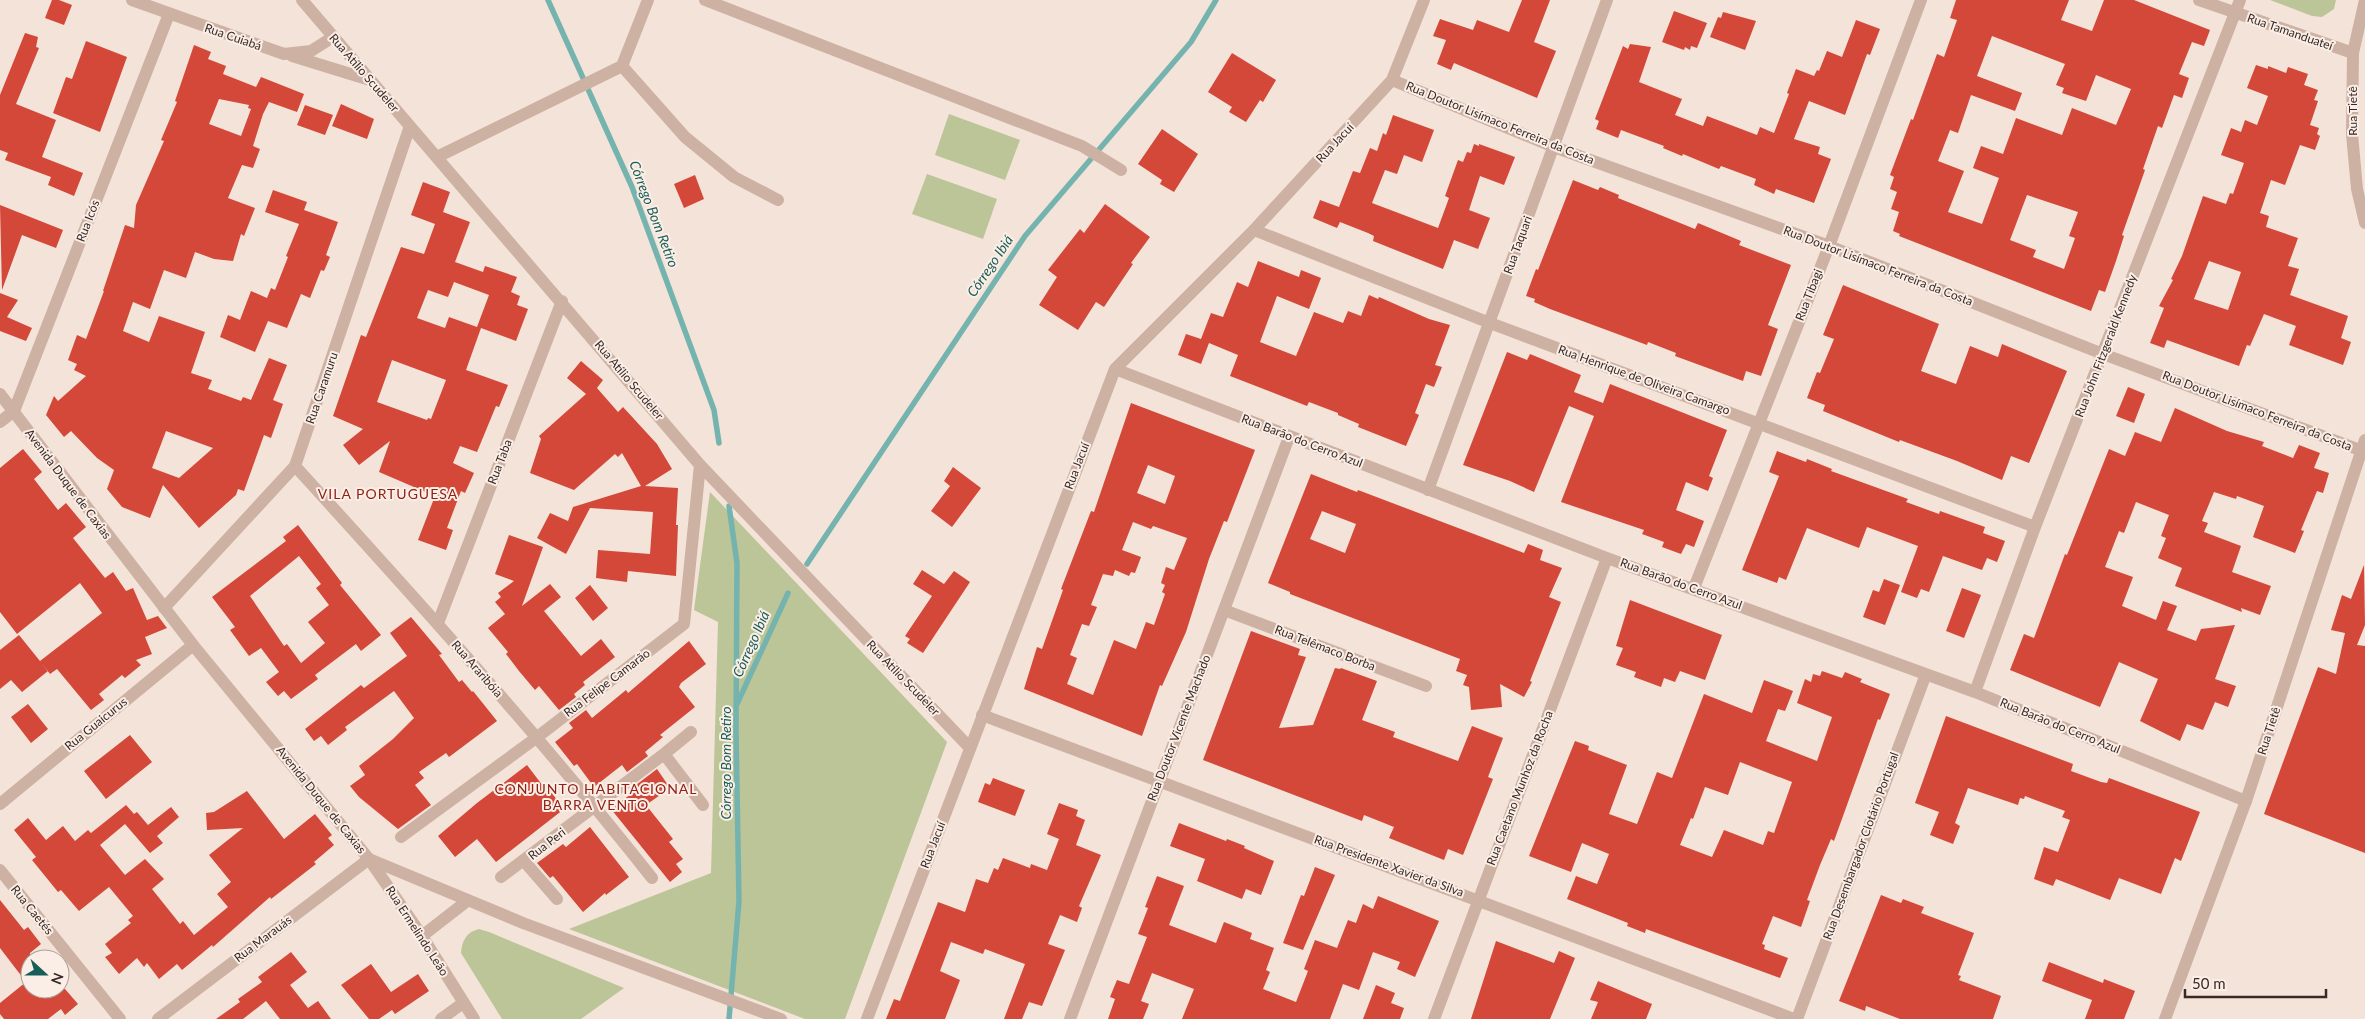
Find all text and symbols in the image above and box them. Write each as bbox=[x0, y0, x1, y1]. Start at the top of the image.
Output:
street label: Rua Tamanduateí bbox=[2245, 10, 2336, 54]
street label: Rua Cuiabá bbox=[203, 20, 264, 53]
street label: Rua Atílio Scudeler bbox=[326, 30, 403, 115]
street label: Rua Doutor Lisímaco Ferreira da Costa bbox=[1404, 78, 1597, 167]
street label: Rua Tietê bbox=[2345, 86, 2360, 136]
street label: Rua Jacuí bbox=[1313, 119, 1358, 166]
water label: Córrego Bom Retiro bbox=[626, 158, 683, 270]
street label: Rua Icós bbox=[73, 198, 102, 244]
street label: Rua Taquari bbox=[1500, 214, 1535, 276]
street label: Rua Doutor Lisímaco Ferreira da Costa bbox=[1781, 222, 1975, 309]
water label: Córrego Ibiá bbox=[963, 231, 1017, 300]
street label: Rua Tibagi bbox=[1792, 267, 1825, 323]
street label: Rua John Fitzgerald Kennedy bbox=[2071, 271, 2140, 419]
street label: Rua Atílio Scudeler bbox=[592, 337, 667, 423]
street label: Rua Henrique de Oliveira Camargo bbox=[1556, 341, 1732, 418]
street label: Rua Caramuru bbox=[302, 350, 341, 426]
street label: Rua Doutor Lisímaco Ferreira da Costa bbox=[2160, 367, 2354, 454]
street label: Rua Barão do Cerro Azul bbox=[1239, 410, 1365, 471]
street label: Avenida Duque de Caxias bbox=[22, 426, 115, 542]
street label: Rua Taba bbox=[484, 437, 515, 486]
street label: Rua Jacuí bbox=[1061, 439, 1093, 491]
district label: VILA PORTUGUESA bbox=[318, 485, 458, 502]
street label: Rua Barão do Cerro Azul bbox=[1618, 554, 1744, 613]
water label: Córrego Ibiá bbox=[728, 607, 773, 679]
street label: Rua Telêmaco Borba bbox=[1273, 621, 1378, 674]
street label: Rua Araribóia bbox=[449, 637, 506, 700]
street label: Rua Atílio Scudeler bbox=[864, 637, 944, 719]
street label: Rua Felipe Camarão bbox=[561, 645, 653, 720]
street label: Rua Doutor Vicente Machado bbox=[1144, 652, 1213, 803]
street label: Rua Guaicurus bbox=[61, 694, 130, 753]
street label: Rua Barão do Cerro Azul bbox=[1998, 694, 2123, 757]
street label: Rua Tietê bbox=[2254, 705, 2283, 757]
water label: Córrego Bom Retiro bbox=[717, 706, 734, 820]
street label: Rua Caetano Munhoz da Rocha bbox=[1483, 708, 1556, 867]
street label: Avenida Duque de Caxias bbox=[273, 743, 369, 856]
street label: Rua Desembargador Clotário Portugal bbox=[1820, 750, 1902, 942]
district label: CONJUNTO HABITACIONAL BARRA VENTO bbox=[494, 780, 698, 813]
street label: Rua Jacuí bbox=[917, 818, 949, 870]
street label: Rua Peri bbox=[525, 824, 569, 863]
street label: Rua Presidente Xavier da Silva bbox=[1312, 831, 1466, 900]
street label: Rua Caetés bbox=[8, 882, 57, 937]
street label: Rua Ermelindo Leão bbox=[383, 883, 452, 979]
street label: Rua Marauás bbox=[231, 912, 294, 965]
north arrow bbox=[20, 949, 70, 999]
scale bar bbox=[2185, 966, 2326, 998]
text: N bbox=[48, 971, 67, 987]
text: 50 m bbox=[2192, 974, 2226, 992]

